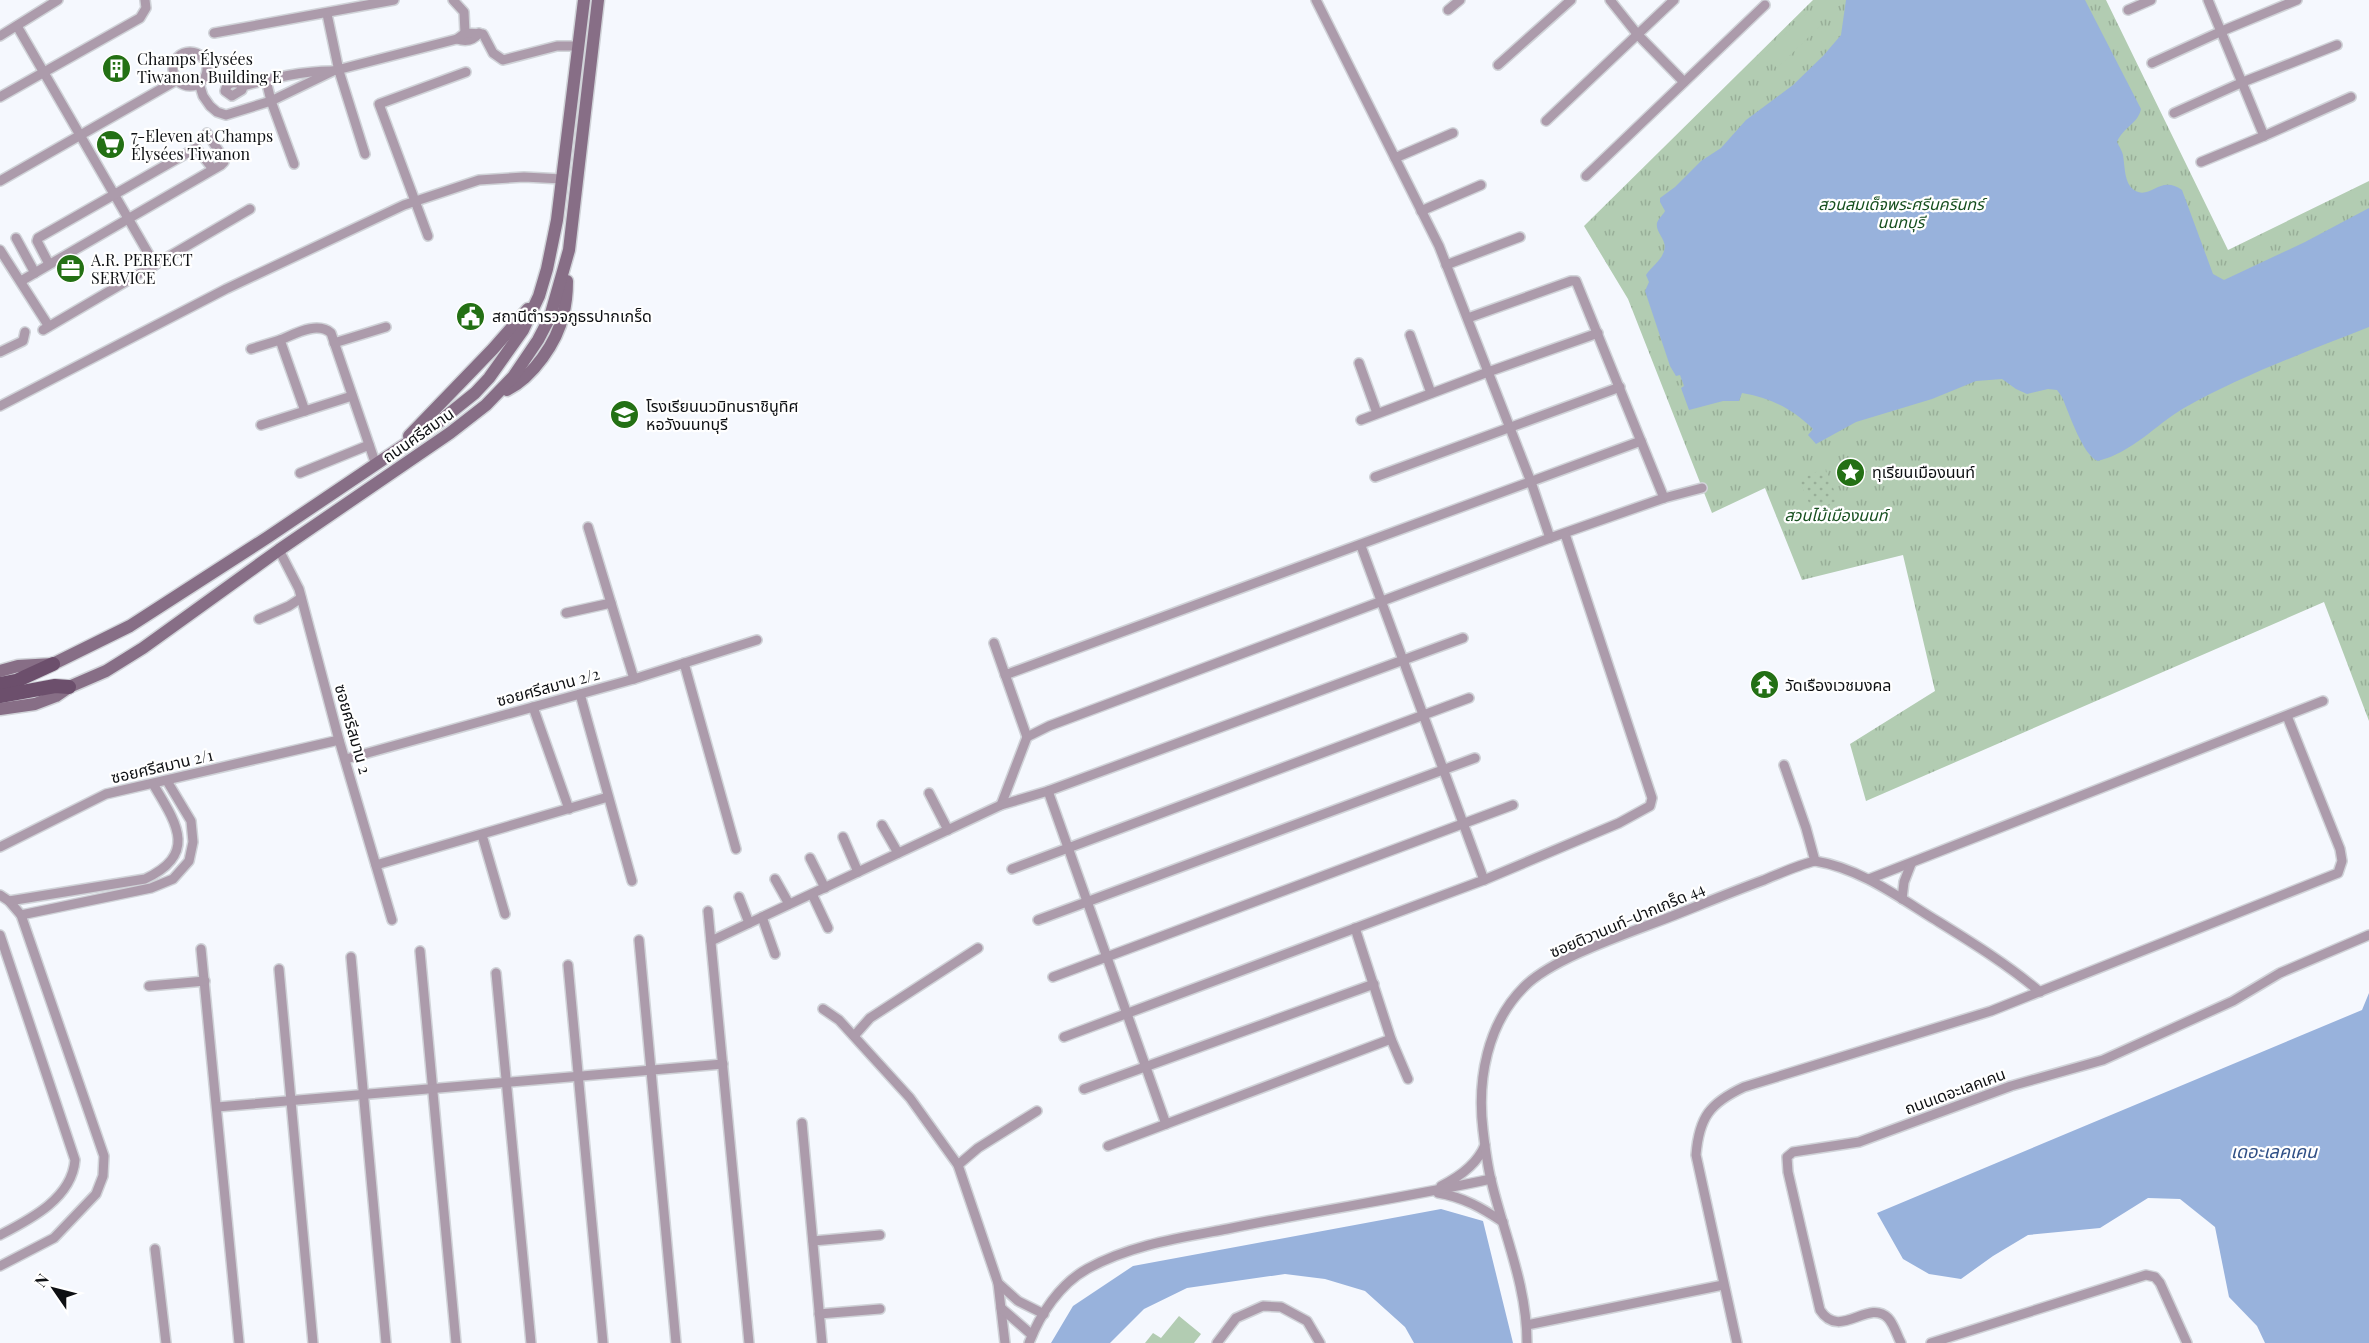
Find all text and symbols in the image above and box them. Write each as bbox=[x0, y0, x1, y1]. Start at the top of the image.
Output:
place label: Champs Élysées Tiwanon, Building E bbox=[137, 48, 282, 87]
building icon: Champs Élysées Tiwanon, Building E bbox=[100, 52, 132, 84]
place label: 7-Eleven at Champs Élysées Tiwanon bbox=[131, 125, 273, 164]
supermarket icon: 7-Eleven at Champs Élysées Tiwanon bbox=[94, 129, 126, 161]
park label: สวนสมเด็จพระศรีนครินทร์ นนทบุรี bbox=[1818, 193, 1988, 233]
place label: A.R. PERFECT SERVICE bbox=[90, 249, 193, 288]
office icon: A.R. PERFECT SERVICE bbox=[54, 253, 86, 285]
public building icon: สถานีตำรวจภูธรปากเกร็ด bbox=[455, 300, 487, 332]
place label: สถานีตำรวจภูธรปากเกร็ด bbox=[492, 305, 652, 326]
place label: โรงเรียนนวมิทนราชินูทิศ หอวังนนทบุรี bbox=[646, 395, 799, 434]
school or university icon: โรงเรียนนวมิทนราชินูทิศ หอวังนนทบุรี bbox=[609, 399, 641, 431]
street label: ถนนศรีสมาน bbox=[378, 402, 457, 467]
place icon: ทุเรียนเมืองนนท์ bbox=[1835, 456, 1867, 488]
place label: ทุเรียนเมืองนนท์ bbox=[1872, 461, 1975, 482]
park label: สวนไม้เมืองนนท์ bbox=[1784, 504, 1891, 525]
street label: ซอยศรีสมาน 2/2 bbox=[494, 663, 602, 710]
temple icon: วัดเรืองเวชมงคล bbox=[1748, 669, 1780, 701]
place label: วัดเรืองเวชมงคล bbox=[1785, 674, 1891, 695]
street label: ซอยศรีสมาน 2 bbox=[331, 682, 376, 776]
street label: ซอยศรีสมาน 2/1 bbox=[109, 744, 215, 787]
street label: ซอยติวานนท์-ปากเกร็ด 44 bbox=[1546, 877, 1708, 962]
street label: ถนนเดอะเลคเคน bbox=[1901, 1063, 2008, 1119]
water label: เดอะเลคเคน bbox=[2231, 1139, 2318, 1163]
north arrow bbox=[24, 1259, 84, 1319]
text: N bbox=[29, 1269, 53, 1291]

